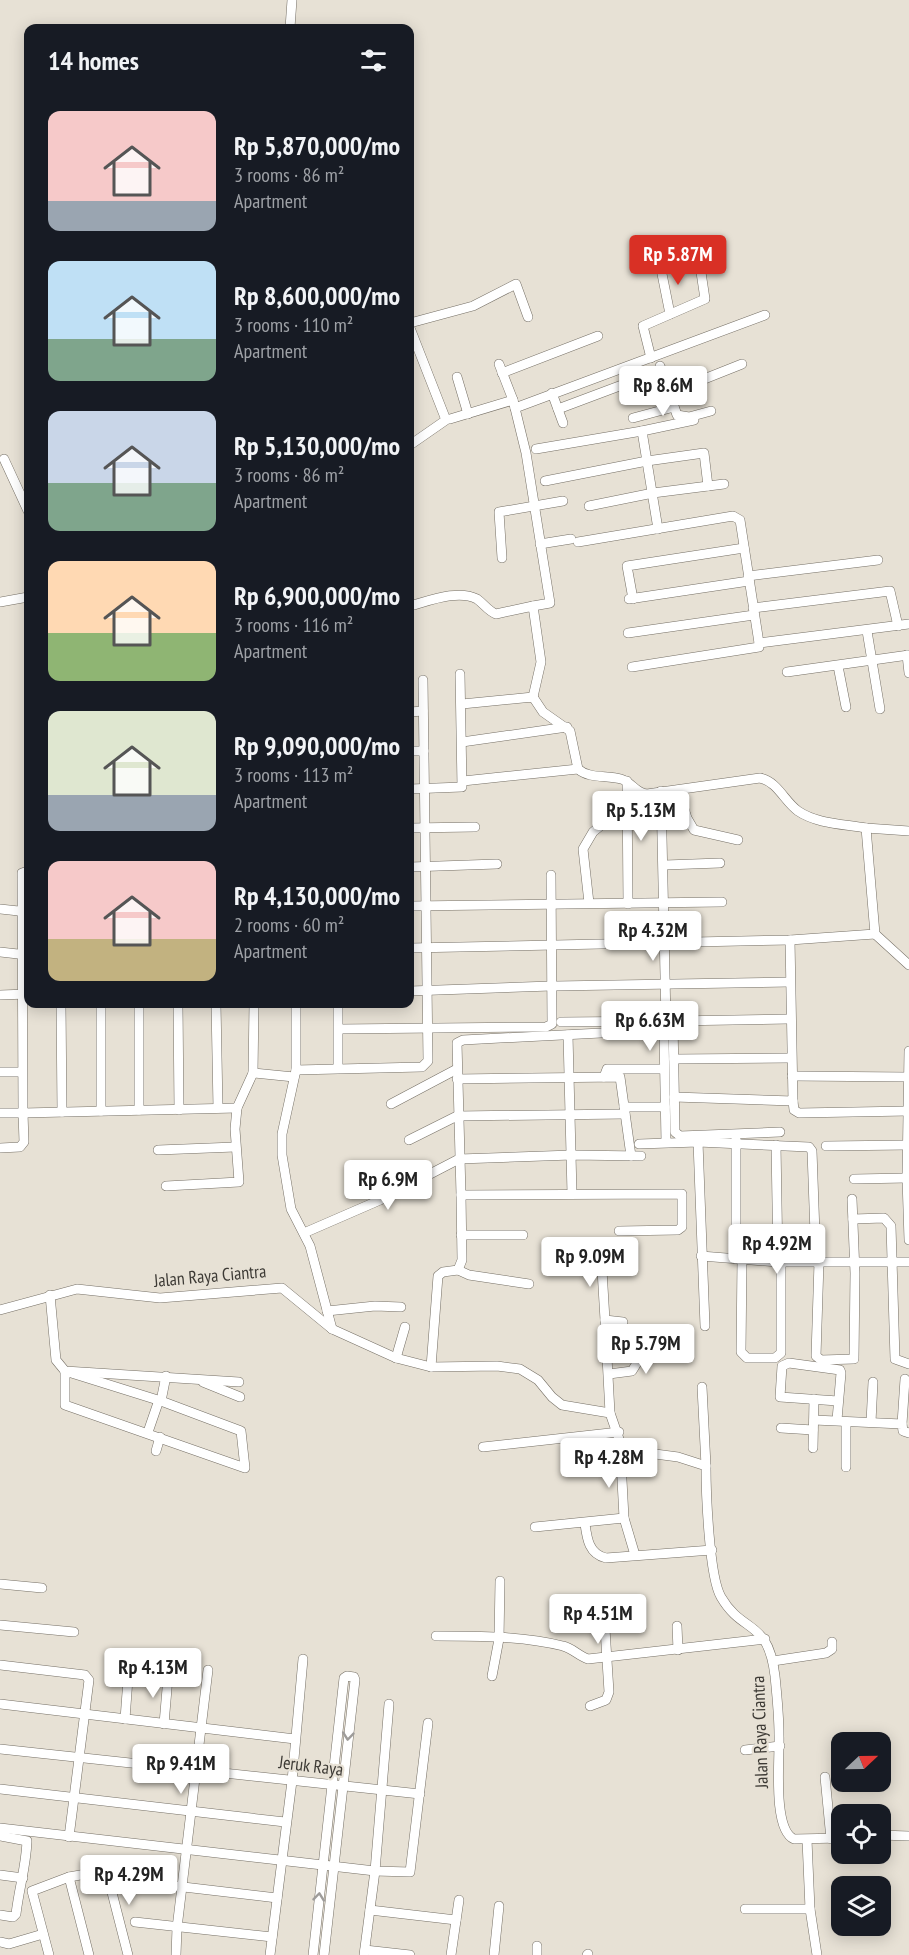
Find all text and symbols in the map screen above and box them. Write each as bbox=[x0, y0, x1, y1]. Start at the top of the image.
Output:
text: 14 homes bbox=[48, 44, 139, 77]
icon: filters bbox=[357, 44, 390, 77]
text: Rp 5,870,000/mo bbox=[234, 129, 400, 162]
icon: home bbox=[96, 135, 168, 207]
text: 3 rooms · 86 m² bbox=[234, 162, 344, 188]
text: Apartment bbox=[234, 188, 307, 214]
pin: Rp 5.87M bbox=[616, 235, 740, 286]
text: Rp 5.87M bbox=[643, 241, 713, 267]
text: Rp 8,600,000/mo bbox=[234, 279, 400, 312]
icon: home bbox=[96, 285, 168, 357]
text: 3 rooms · 110 m² bbox=[234, 312, 353, 338]
text: Apartment bbox=[234, 338, 307, 364]
pin: Rp 8.6M bbox=[608, 366, 718, 417]
text: Rp 8.6M bbox=[633, 372, 693, 398]
text: Rp 5,130,000/mo bbox=[234, 429, 400, 462]
icon: home bbox=[96, 435, 168, 507]
text: 3 rooms · 86 m² bbox=[234, 462, 344, 488]
text: Apartment bbox=[234, 488, 307, 514]
text: Rp 6,900,000/mo bbox=[234, 579, 400, 612]
icon: home bbox=[96, 585, 168, 657]
text: 3 rooms · 116 m² bbox=[234, 612, 353, 638]
text: Apartment bbox=[234, 638, 307, 664]
text: Rp 9,090,000/mo bbox=[234, 729, 400, 762]
icon: home bbox=[96, 735, 168, 807]
text: 3 rooms · 113 m² bbox=[234, 762, 353, 788]
text: Apartment bbox=[234, 788, 307, 814]
pin: Rp 5.13M bbox=[579, 791, 703, 842]
text: Rp 5.13M bbox=[606, 797, 676, 823]
text: Rp 4,130,000/mo bbox=[234, 879, 400, 912]
icon: home bbox=[96, 885, 168, 957]
pin: Rp 4.32M bbox=[591, 911, 715, 962]
text: 2 rooms · 60 m² bbox=[234, 912, 344, 938]
text: Rp 4.32M bbox=[618, 917, 688, 943]
text: Apartment bbox=[234, 938, 307, 964]
pin: Rp 6.63M bbox=[588, 1001, 712, 1052]
text: Rp 6.63M bbox=[615, 1007, 685, 1033]
pin: Rp 6.9M bbox=[333, 1160, 443, 1211]
text: Rp 6.9M bbox=[358, 1166, 418, 1192]
pin: Rp 4.92M bbox=[715, 1224, 839, 1275]
text: Rp 4.92M bbox=[742, 1230, 812, 1256]
pin: Rp 9.09M bbox=[528, 1237, 652, 1288]
text: Rp 9.09M bbox=[555, 1243, 625, 1269]
street label: Jalan Raya Ciantra bbox=[152, 1259, 267, 1292]
pin: Rp 5.79M bbox=[584, 1324, 708, 1375]
text: Rp 5.79M bbox=[611, 1330, 681, 1356]
pin: Rp 4.28M bbox=[547, 1438, 671, 1489]
text: Rp 4.28M bbox=[574, 1444, 644, 1470]
pin: Rp 4.51M bbox=[536, 1594, 660, 1645]
text: Rp 4.51M bbox=[563, 1600, 633, 1626]
pin: Rp 4.13M bbox=[91, 1648, 215, 1699]
text: Rp 4.13M bbox=[118, 1654, 188, 1680]
street label: Jalan Raya Ciantra bbox=[746, 1675, 773, 1790]
one-way arrow bbox=[342, 1732, 355, 1741]
north arrow bbox=[831, 1732, 891, 1792]
map controls bbox=[831, 1732, 891, 1936]
pin: Rp 9.41M bbox=[119, 1744, 243, 1795]
text: Rp 9.41M bbox=[146, 1750, 216, 1776]
street label: Jeruk Raya bbox=[277, 1750, 345, 1781]
button: locate bbox=[831, 1804, 891, 1864]
pin: Rp 4.29M bbox=[67, 1855, 191, 1906]
text: Rp 4.29M bbox=[94, 1861, 164, 1887]
button: layers bbox=[831, 1876, 891, 1936]
one-way arrow bbox=[312, 1892, 325, 1901]

